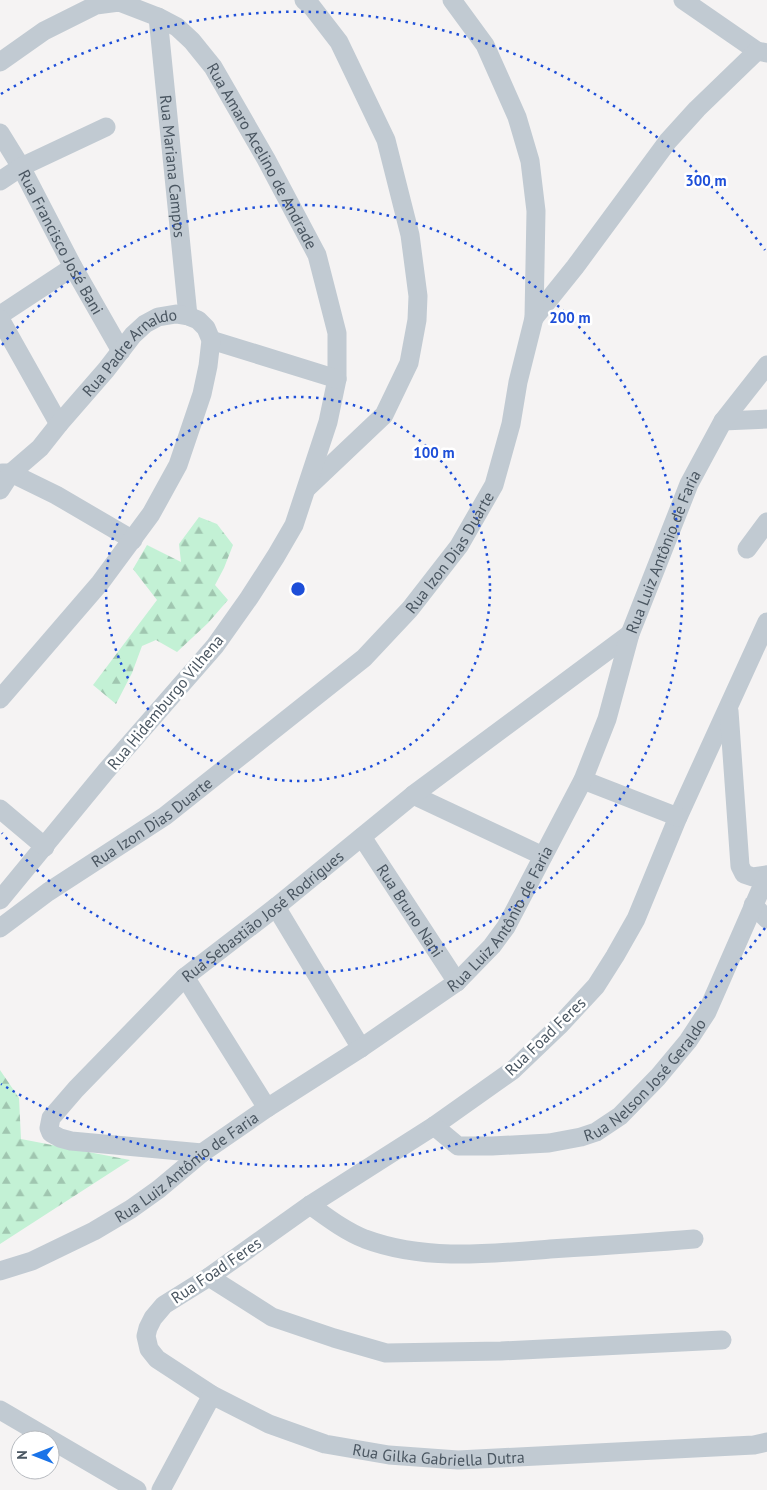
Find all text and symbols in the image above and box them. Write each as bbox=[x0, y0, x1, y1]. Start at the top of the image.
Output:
street label: Rua Amaro Acelino de Andrade bbox=[203, 59, 322, 252]
street label: Rua Mariana Campos bbox=[156, 94, 190, 239]
street label: Rua Francisco José Bani bbox=[14, 166, 108, 318]
text: 300 m bbox=[685, 171, 727, 190]
street label: Rua Padre Arnaldo bbox=[78, 304, 178, 400]
text: 200 m bbox=[549, 308, 591, 327]
text: 100 m bbox=[413, 443, 455, 462]
street label: Rua Luiz Antônio de Faria bbox=[621, 466, 705, 636]
street label: Rua Izon Dias Duarte bbox=[401, 488, 498, 617]
centre of rings bbox=[289, 580, 307, 598]
street label: Rua Hidemburgo Vilhena bbox=[103, 630, 227, 774]
street label: Rua Izon Dias Duarte bbox=[87, 773, 216, 871]
street label: Rua Luiz Antônio de Faria bbox=[443, 842, 557, 996]
street label: Rua Sebastião José Rodrigues bbox=[177, 846, 348, 986]
street label: Rua Bruno Nani bbox=[373, 860, 448, 961]
street label: Rua Foad Feres bbox=[500, 992, 590, 1080]
street label: Rua Nelson José Geraldo bbox=[581, 1015, 710, 1145]
street label: Rua Luiz Antônio de Faria bbox=[111, 1107, 262, 1227]
street label: Rua Foad Feres bbox=[167, 1232, 265, 1308]
north arrow bbox=[10, 1430, 60, 1480]
street label: Rua Gilka Gabriella Dutra bbox=[351, 1439, 525, 1470]
text: N bbox=[13, 1450, 31, 1460]

